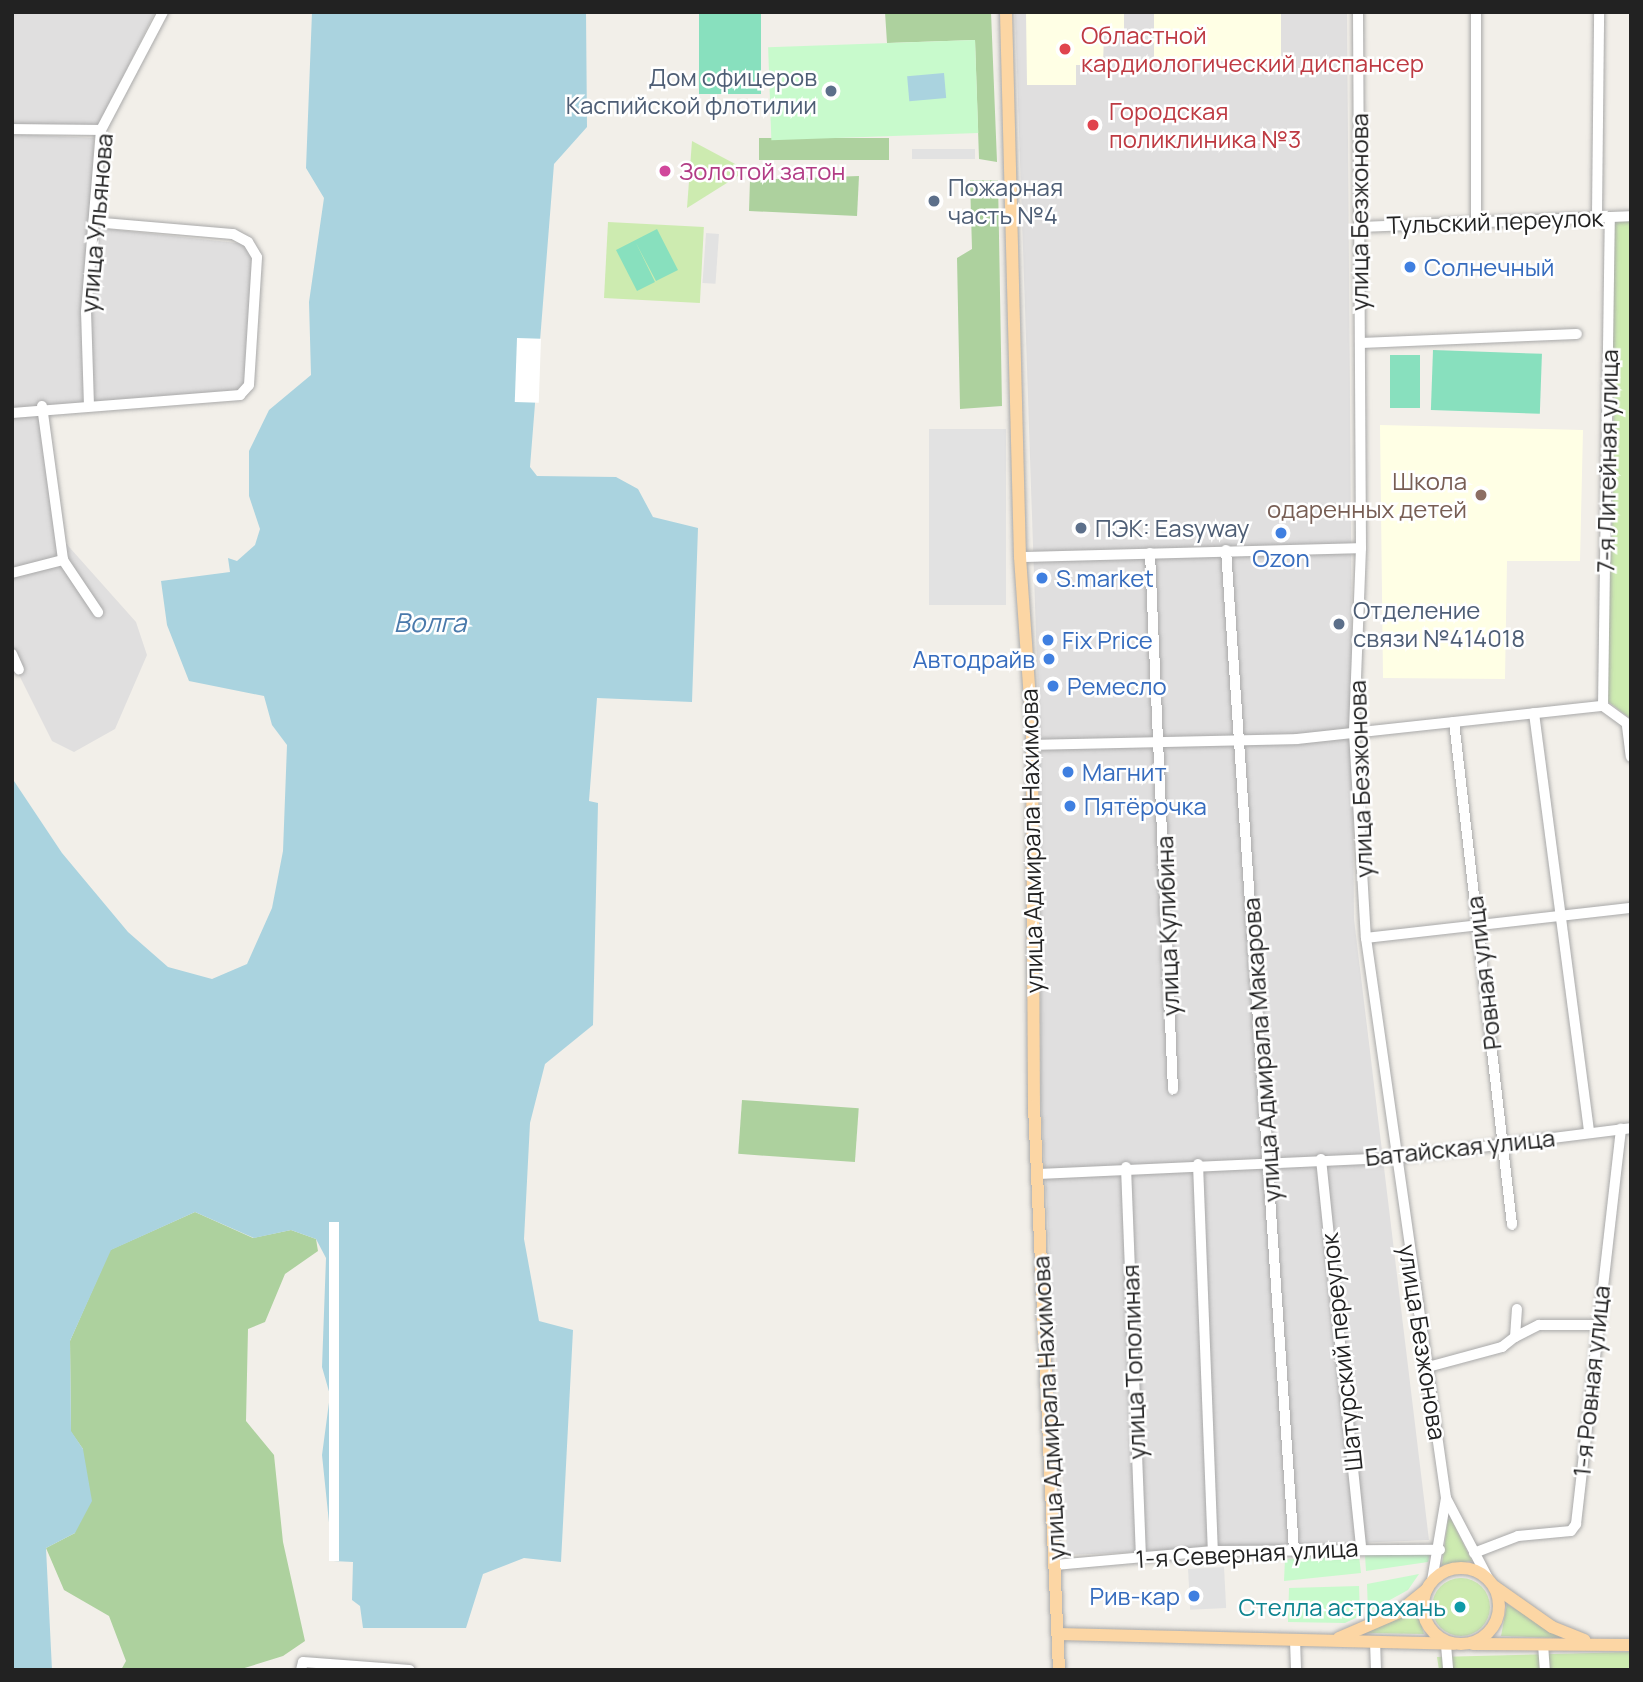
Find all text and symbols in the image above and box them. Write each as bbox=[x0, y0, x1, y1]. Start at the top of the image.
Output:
place label: Областной кардиологический диспансер bbox=[1081, 21, 1424, 77]
marker: Областной кардиологический диспансер bbox=[1055, 39, 1075, 59]
place label: Дом офицеров Каспийской флотилии bbox=[566, 63, 817, 119]
marker: Дом офицеров Каспийской флотилии bbox=[823, 83, 839, 99]
place label: Городская поликлиника №3 bbox=[1109, 97, 1301, 153]
street label: улица Безжонова bbox=[1345, 113, 1373, 311]
marker: Городская поликлиника №3 bbox=[1083, 115, 1103, 135]
street label: улица Ульянова bbox=[74, 132, 118, 314]
place label: Золотой затон bbox=[679, 157, 846, 185]
marker: Золотой затон bbox=[657, 163, 673, 179]
place label: Пожарная часть №4 bbox=[948, 173, 1063, 229]
marker: Пожарная часть №4 bbox=[926, 193, 942, 209]
street label: Тульский переулок bbox=[1386, 203, 1604, 239]
place label: Солнечный bbox=[1424, 253, 1554, 281]
marker: Солнечный bbox=[1402, 259, 1418, 275]
street label: 7-я Литейная улица bbox=[1591, 349, 1623, 573]
place label: Школа одаренных детей bbox=[1267, 467, 1467, 523]
marker: Школа одаренных детей bbox=[1473, 487, 1489, 503]
place label: ПЭК: Easyway bbox=[1095, 514, 1249, 542]
marker: ПЭК: Easyway bbox=[1073, 520, 1089, 536]
marker: Ozon bbox=[1273, 525, 1289, 541]
place label: Ozon bbox=[1252, 544, 1310, 572]
place label: S.market bbox=[1056, 564, 1154, 592]
marker: S.market bbox=[1034, 570, 1050, 586]
place label: Отделение связи №414018 bbox=[1353, 596, 1525, 652]
water label: Волга bbox=[394, 607, 466, 639]
marker: Отделение связи №414018 bbox=[1331, 616, 1347, 632]
place label: Fix Price bbox=[1062, 626, 1153, 654]
marker: Fix Price bbox=[1040, 632, 1056, 648]
place label: Автодрайв bbox=[912, 645, 1035, 673]
marker: Автодрайв bbox=[1041, 651, 1057, 667]
place label: Ремесло bbox=[1067, 672, 1167, 700]
marker: Ремесло bbox=[1045, 678, 1061, 694]
street label: улица Безжонова bbox=[1342, 680, 1378, 878]
street label: улица Адмирала Нахимова bbox=[1014, 688, 1048, 994]
place label: Магнит bbox=[1082, 758, 1167, 786]
marker: Магнит bbox=[1060, 764, 1076, 780]
place label: Пятёрочка bbox=[1084, 792, 1207, 820]
marker: Пятёрочка bbox=[1062, 798, 1078, 814]
street label: улица Кулибина bbox=[1149, 835, 1185, 1017]
street label: Ровная улица bbox=[1459, 894, 1507, 1052]
street label: улица Адмирала Макарова bbox=[1236, 897, 1286, 1203]
street label: Батайская улица bbox=[1364, 1123, 1556, 1171]
street label: Шатурский переулок bbox=[1314, 1232, 1368, 1472]
street label: улица Безжонова bbox=[1393, 1242, 1453, 1442]
street label: улица Адмирала Нахимова bbox=[1026, 1255, 1070, 1561]
street label: улица Тополиная bbox=[1115, 1264, 1151, 1460]
street label: 1-я Ровная улица bbox=[1567, 1284, 1615, 1478]
street label: 1-я Северная улица bbox=[1135, 1533, 1359, 1573]
place label: Рив-кар bbox=[1089, 1582, 1180, 1610]
marker: Рив-кар bbox=[1186, 1588, 1202, 1604]
place label: Стелла астрахань bbox=[1238, 1593, 1446, 1621]
marker: Стелла астрахань bbox=[1452, 1599, 1468, 1615]

